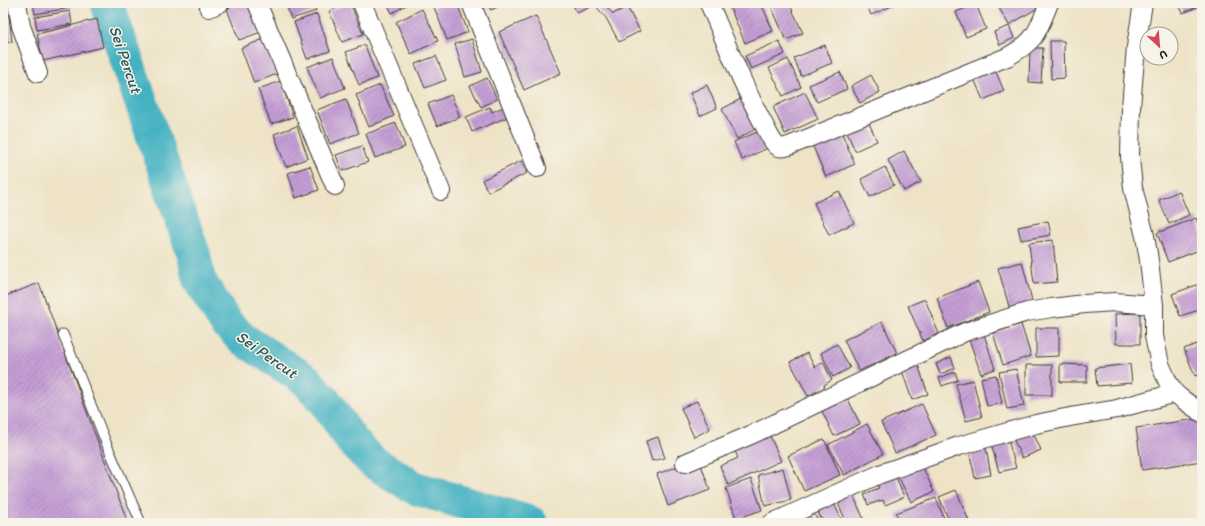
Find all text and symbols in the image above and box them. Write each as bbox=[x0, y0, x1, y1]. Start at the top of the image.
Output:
water label: Sei Percut bbox=[105, 23, 146, 97]
north arrow bbox=[1139, 26, 1179, 66]
text: U bbox=[1157, 47, 1169, 62]
water label: Sei Percut bbox=[233, 327, 302, 383]

